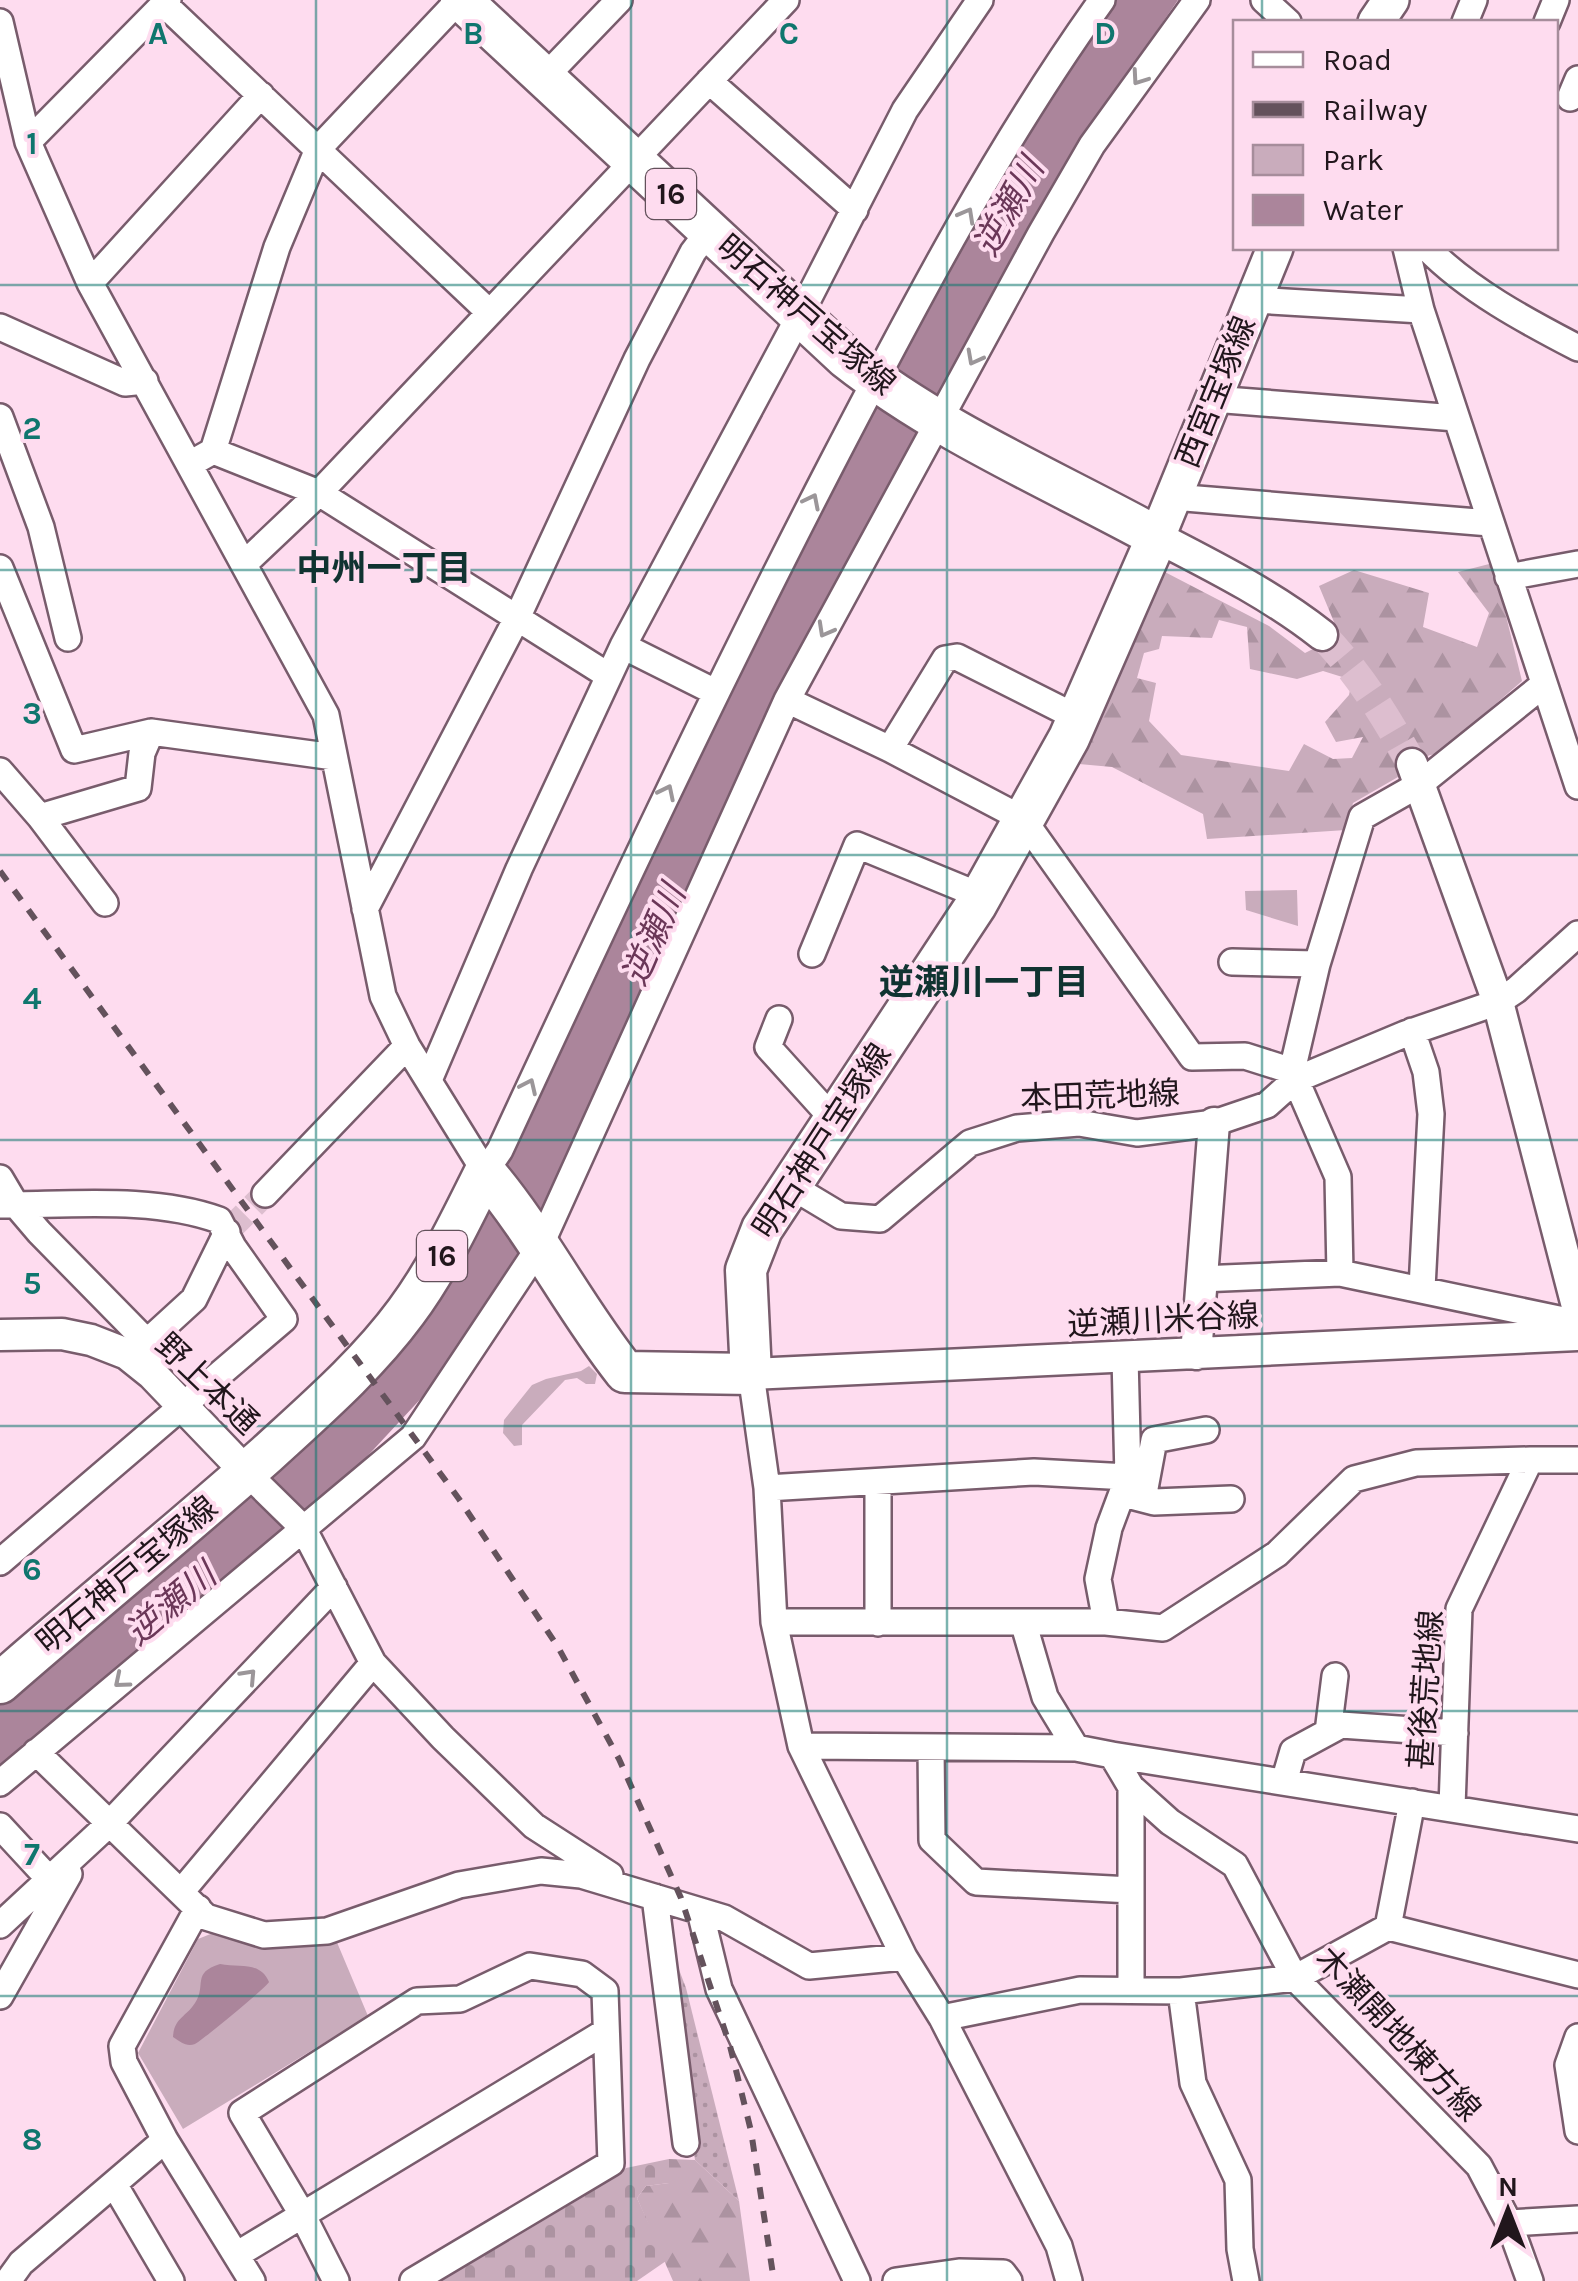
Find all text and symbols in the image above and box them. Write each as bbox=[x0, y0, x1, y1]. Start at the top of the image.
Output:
text: A bbox=[148, 15, 168, 52]
text: B bbox=[463, 15, 483, 52]
text: C bbox=[779, 15, 799, 52]
text: D bbox=[1094, 15, 1116, 52]
legend bbox=[1233, 20, 1558, 250]
text: Road bbox=[1323, 42, 1392, 78]
one-way arrow bbox=[1133, 67, 1151, 86]
text: Railway bbox=[1323, 92, 1427, 128]
text: 1 bbox=[26, 125, 38, 162]
text: Park bbox=[1323, 142, 1384, 178]
water label: 逆瀬川 bbox=[966, 148, 1054, 263]
road number: 16 bbox=[646, 169, 696, 219]
text: Water bbox=[1323, 192, 1403, 228]
one-way arrow bbox=[955, 208, 975, 226]
street label: 明石神戸宝塚線 bbox=[709, 228, 903, 402]
street label: 西宮宝塚線 bbox=[1169, 311, 1263, 473]
one-way arrow bbox=[966, 347, 986, 365]
text: 2 bbox=[22, 410, 42, 447]
one-way arrow bbox=[800, 493, 820, 511]
district label: 中州一丁目 bbox=[296, 548, 472, 589]
one-way arrow bbox=[818, 619, 838, 637]
text: 3 bbox=[22, 695, 42, 732]
one-way arrow bbox=[655, 784, 675, 802]
water label: 逆瀬川 bbox=[614, 875, 696, 991]
district label: 逆瀬川一丁目 bbox=[879, 962, 1089, 1003]
text: 4 bbox=[22, 980, 42, 1017]
street label: 明石神戸宝塚線 bbox=[745, 1037, 899, 1245]
street label: 本田荒地線 bbox=[1019, 1075, 1181, 1117]
one-way arrow bbox=[517, 1078, 537, 1096]
road number: 16 bbox=[417, 1231, 467, 1281]
text: 5 bbox=[23, 1265, 41, 1302]
street label: 逆瀬川米谷線 bbox=[1066, 1297, 1260, 1343]
street label: 野上本通 bbox=[148, 1326, 266, 1442]
street label: 明石神戸宝塚線 bbox=[29, 1489, 225, 1661]
text: 6 bbox=[22, 1551, 42, 1588]
water label: 逆瀬川 bbox=[118, 1552, 227, 1653]
street label: 甚後荒地線 bbox=[1402, 1609, 1450, 1771]
one-way arrow bbox=[114, 1669, 132, 1687]
one-way arrow bbox=[237, 1669, 255, 1688]
text: 7 bbox=[24, 1836, 40, 1873]
street label: 木瀬開地棟方線 bbox=[1308, 1939, 1488, 2129]
text: 8 bbox=[22, 2121, 42, 2158]
north arrow bbox=[1458, 2161, 1558, 2261]
text: N bbox=[1498, 2170, 1518, 2203]

